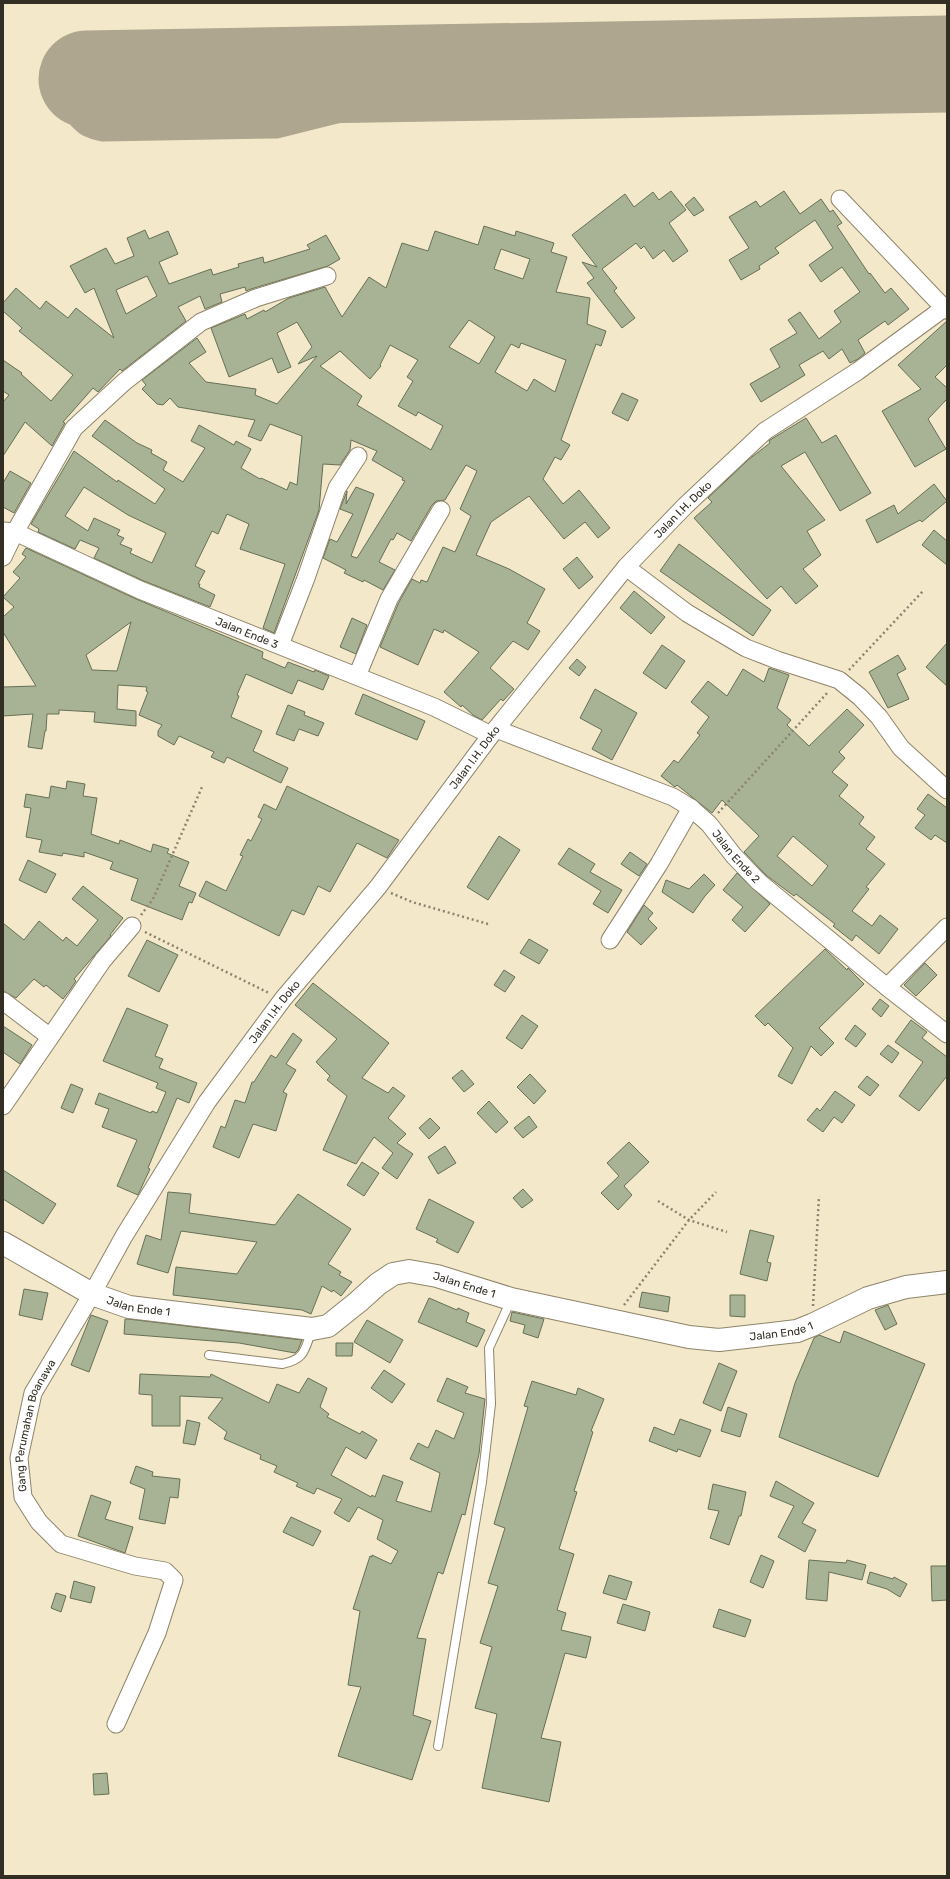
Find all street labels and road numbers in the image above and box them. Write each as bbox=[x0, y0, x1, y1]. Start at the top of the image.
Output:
street label: Jalan I.H. Doko bbox=[652, 479, 714, 541]
street label: Jalan Ende 3 bbox=[213, 615, 280, 652]
street label: Jalan I.H. Doko bbox=[447, 723, 503, 792]
street label: Jalan Ende 2 bbox=[709, 827, 762, 886]
street label: Jalan I.H. Doko bbox=[247, 978, 303, 1046]
street label: Jalan Ende 1 bbox=[432, 1269, 497, 1301]
street label: Jalan Ende 1 bbox=[105, 1294, 171, 1319]
street label: Jalan Ende 1 bbox=[749, 1319, 815, 1343]
street label: Gang Perumahan Boanawa bbox=[13, 1357, 59, 1493]

